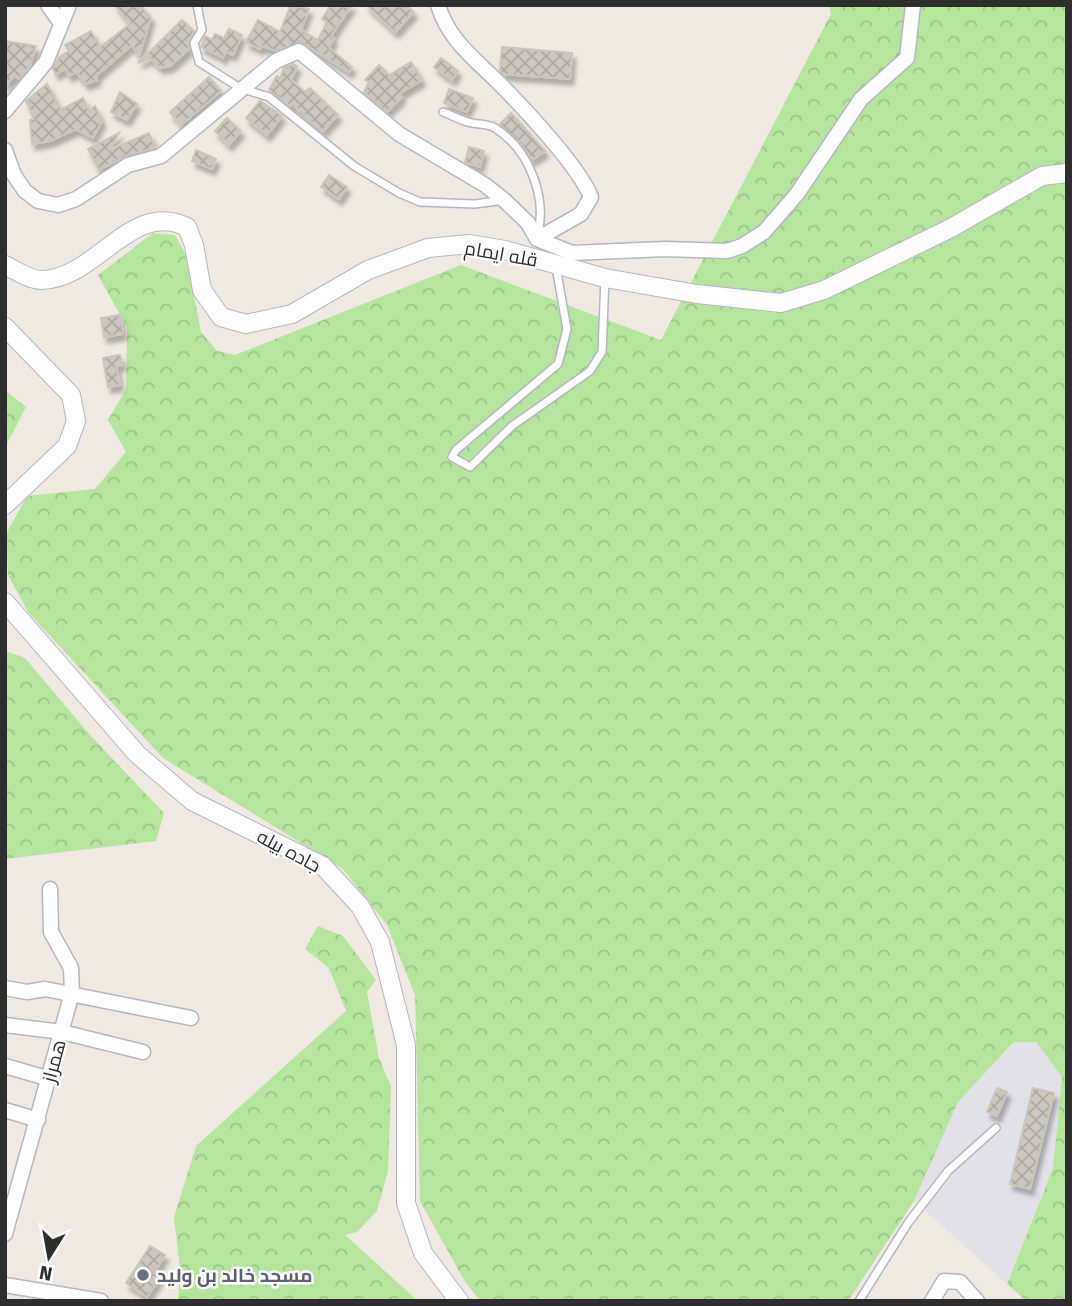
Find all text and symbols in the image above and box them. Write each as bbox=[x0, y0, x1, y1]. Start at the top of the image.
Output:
street label: قله ایمام bbox=[462, 236, 539, 274]
street label: جاده بیله bbox=[253, 825, 325, 877]
street label: همراز bbox=[37, 1037, 71, 1086]
north arrow bbox=[14, 1222, 84, 1292]
text: N bbox=[37, 1261, 54, 1286]
place label: مسجد خالد بن ولید bbox=[157, 1264, 313, 1287]
marker: مسجد خالد بن ولید bbox=[135, 1267, 151, 1283]

